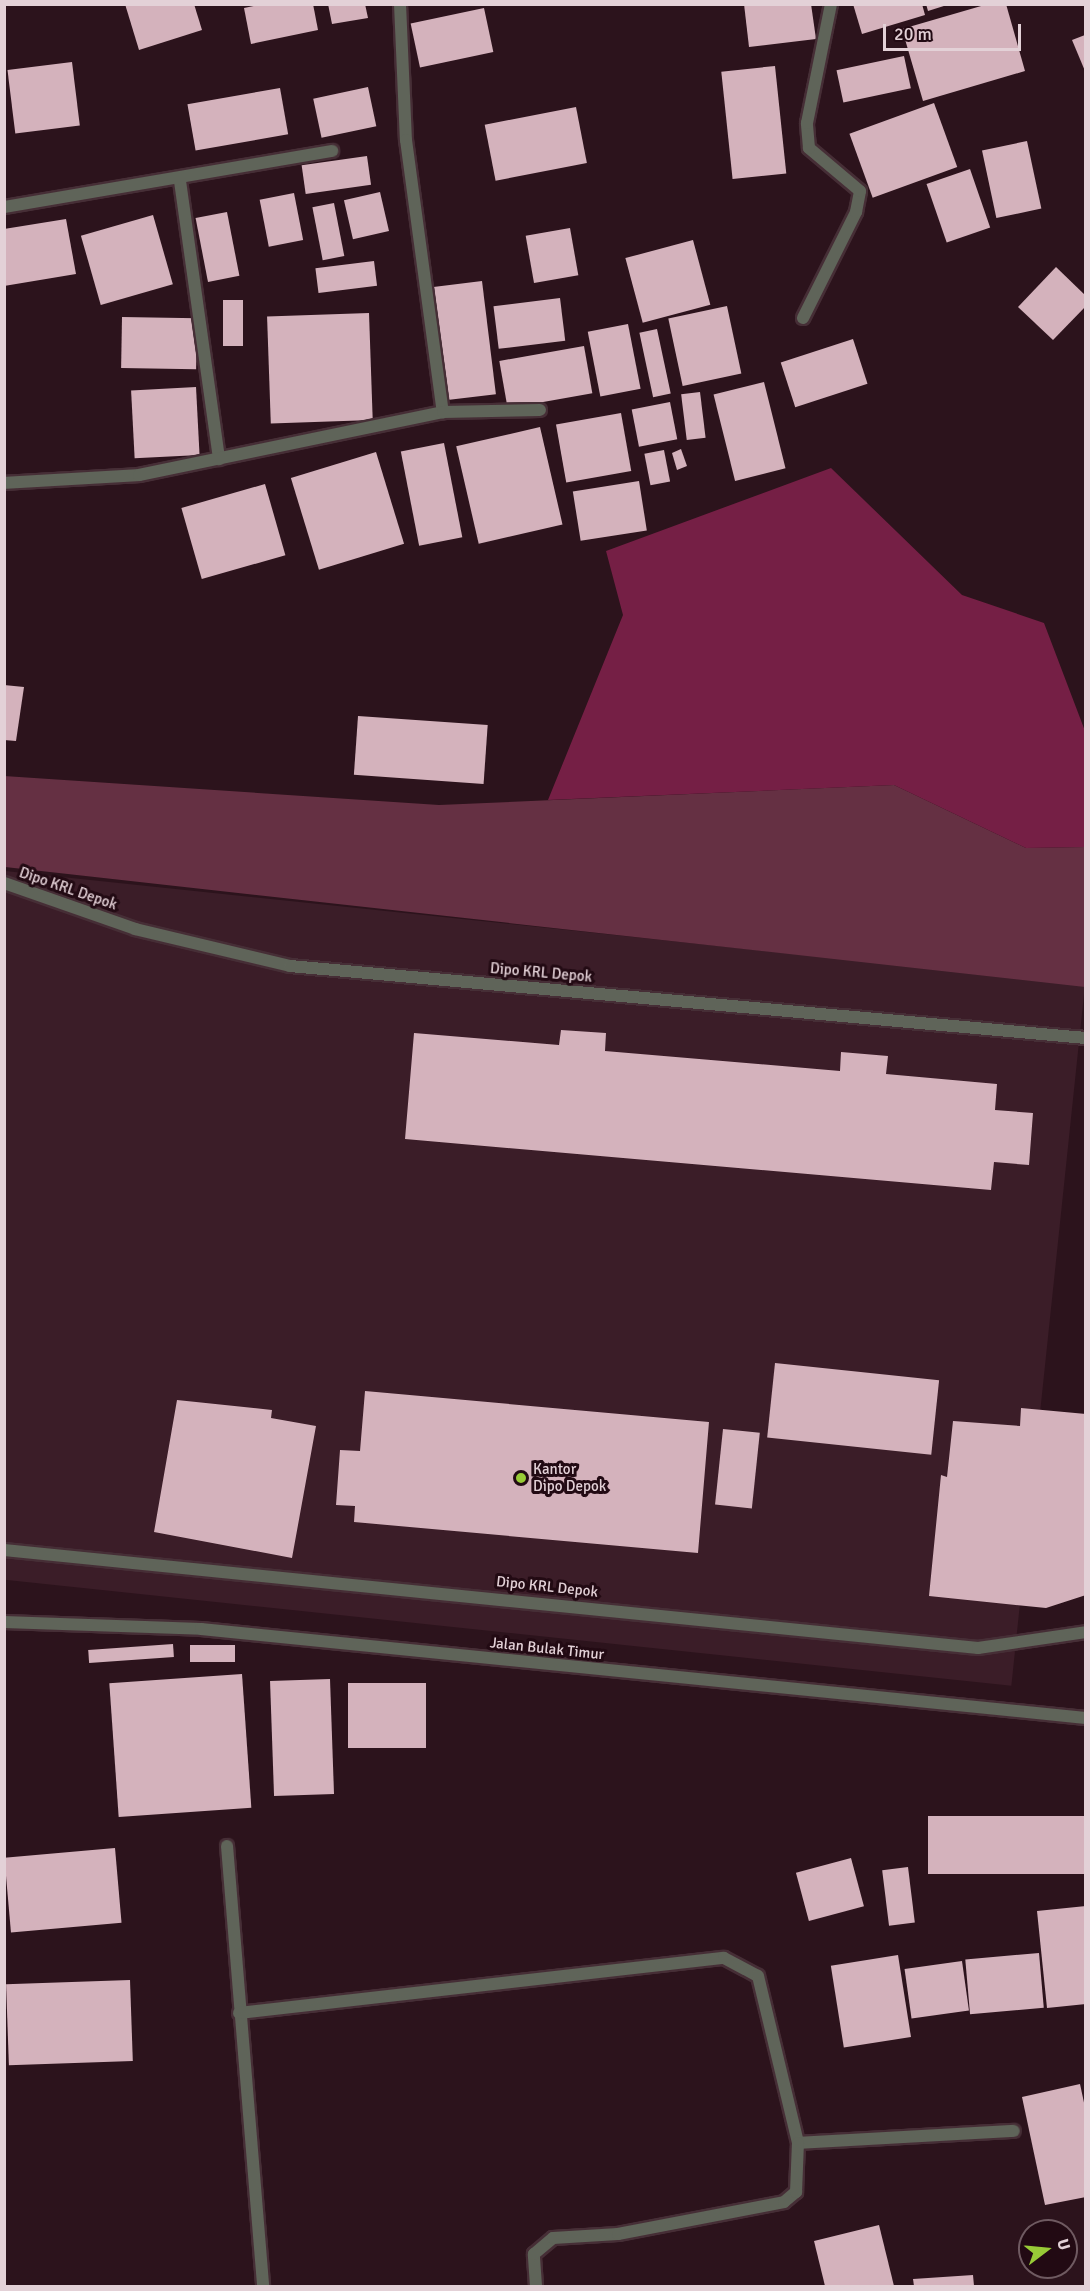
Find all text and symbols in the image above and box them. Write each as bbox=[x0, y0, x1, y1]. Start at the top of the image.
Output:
scale bar bbox=[886, 12, 1024, 50]
text: 20 m bbox=[894, 23, 932, 45]
street label: Dipo KRL Depok bbox=[17, 864, 119, 914]
street label: Dipo KRL Depok bbox=[489, 960, 593, 986]
place label: Kantor Dipo Depok bbox=[533, 1460, 606, 1495]
marker: Kantor Dipo Depok bbox=[514, 1471, 528, 1485]
street label: Dipo KRL Depok bbox=[495, 1573, 599, 1601]
street label: Jalan Bulak Timur bbox=[489, 1634, 605, 1664]
north arrow bbox=[1018, 2219, 1078, 2279]
text: U bbox=[1052, 2237, 1074, 2253]

